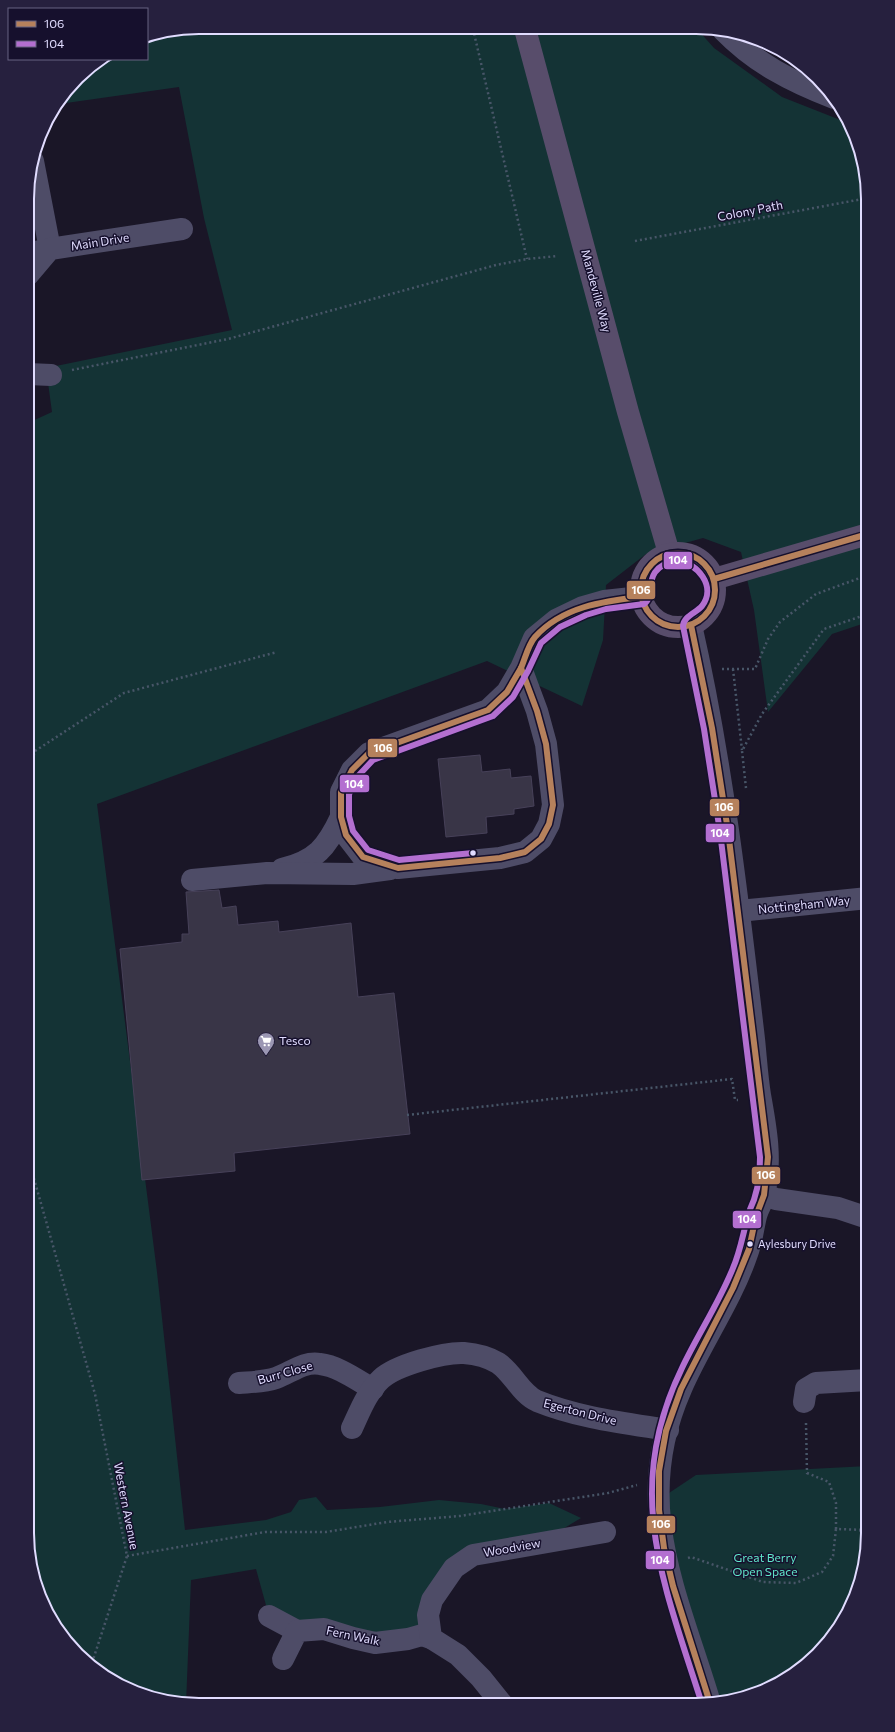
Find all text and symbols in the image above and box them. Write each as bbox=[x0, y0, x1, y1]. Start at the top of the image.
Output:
legend bbox=[8, 8, 148, 60]
text: 106 bbox=[44, 16, 64, 30]
text: 104 bbox=[44, 36, 64, 50]
street label: Colony Path bbox=[716, 197, 784, 223]
street label: Main Drive bbox=[70, 229, 130, 253]
street label: Mandeville Way bbox=[579, 248, 615, 334]
line badge: 104 bbox=[663, 551, 693, 570]
text: 104 bbox=[668, 553, 688, 566]
line badge: 106 bbox=[626, 580, 656, 600]
text: 106 bbox=[631, 583, 651, 596]
line badge: 106 bbox=[367, 738, 398, 758]
text: 106 bbox=[373, 741, 393, 754]
line badge: 104 bbox=[339, 774, 370, 793]
text: 104 bbox=[344, 777, 364, 790]
line badge: 106 bbox=[709, 798, 740, 817]
text: 106 bbox=[714, 800, 734, 813]
line badge: 104 bbox=[705, 823, 735, 843]
text: 104 bbox=[710, 826, 730, 839]
unlabelled marker bbox=[468, 848, 478, 858]
street label: Nottingham Way bbox=[757, 892, 851, 916]
supermarket icon: Tesco bbox=[256, 1031, 276, 1056]
place label: Tesco bbox=[279, 1033, 311, 1047]
line badge: 106 bbox=[751, 1166, 781, 1185]
text: 106 bbox=[756, 1168, 776, 1181]
line badge: 104 bbox=[732, 1210, 762, 1229]
text: 104 bbox=[737, 1212, 757, 1225]
place label: Aylesbury Drive bbox=[758, 1237, 836, 1250]
marker: Aylesbury Drive bbox=[745, 1239, 755, 1249]
street label: Burr Close bbox=[256, 1358, 314, 1387]
street label: Egerton Drive bbox=[542, 1395, 618, 1427]
street label: Western Avenue bbox=[112, 1461, 142, 1550]
line badge: 106 bbox=[646, 1515, 676, 1534]
text: 106 bbox=[651, 1517, 671, 1530]
street label: Woodview bbox=[482, 1535, 542, 1559]
line badge: 104 bbox=[645, 1550, 675, 1570]
park label: Great Berry Open Space bbox=[732, 1550, 798, 1578]
text: 104 bbox=[650, 1553, 670, 1566]
street label: Fern Walk bbox=[325, 1623, 382, 1648]

